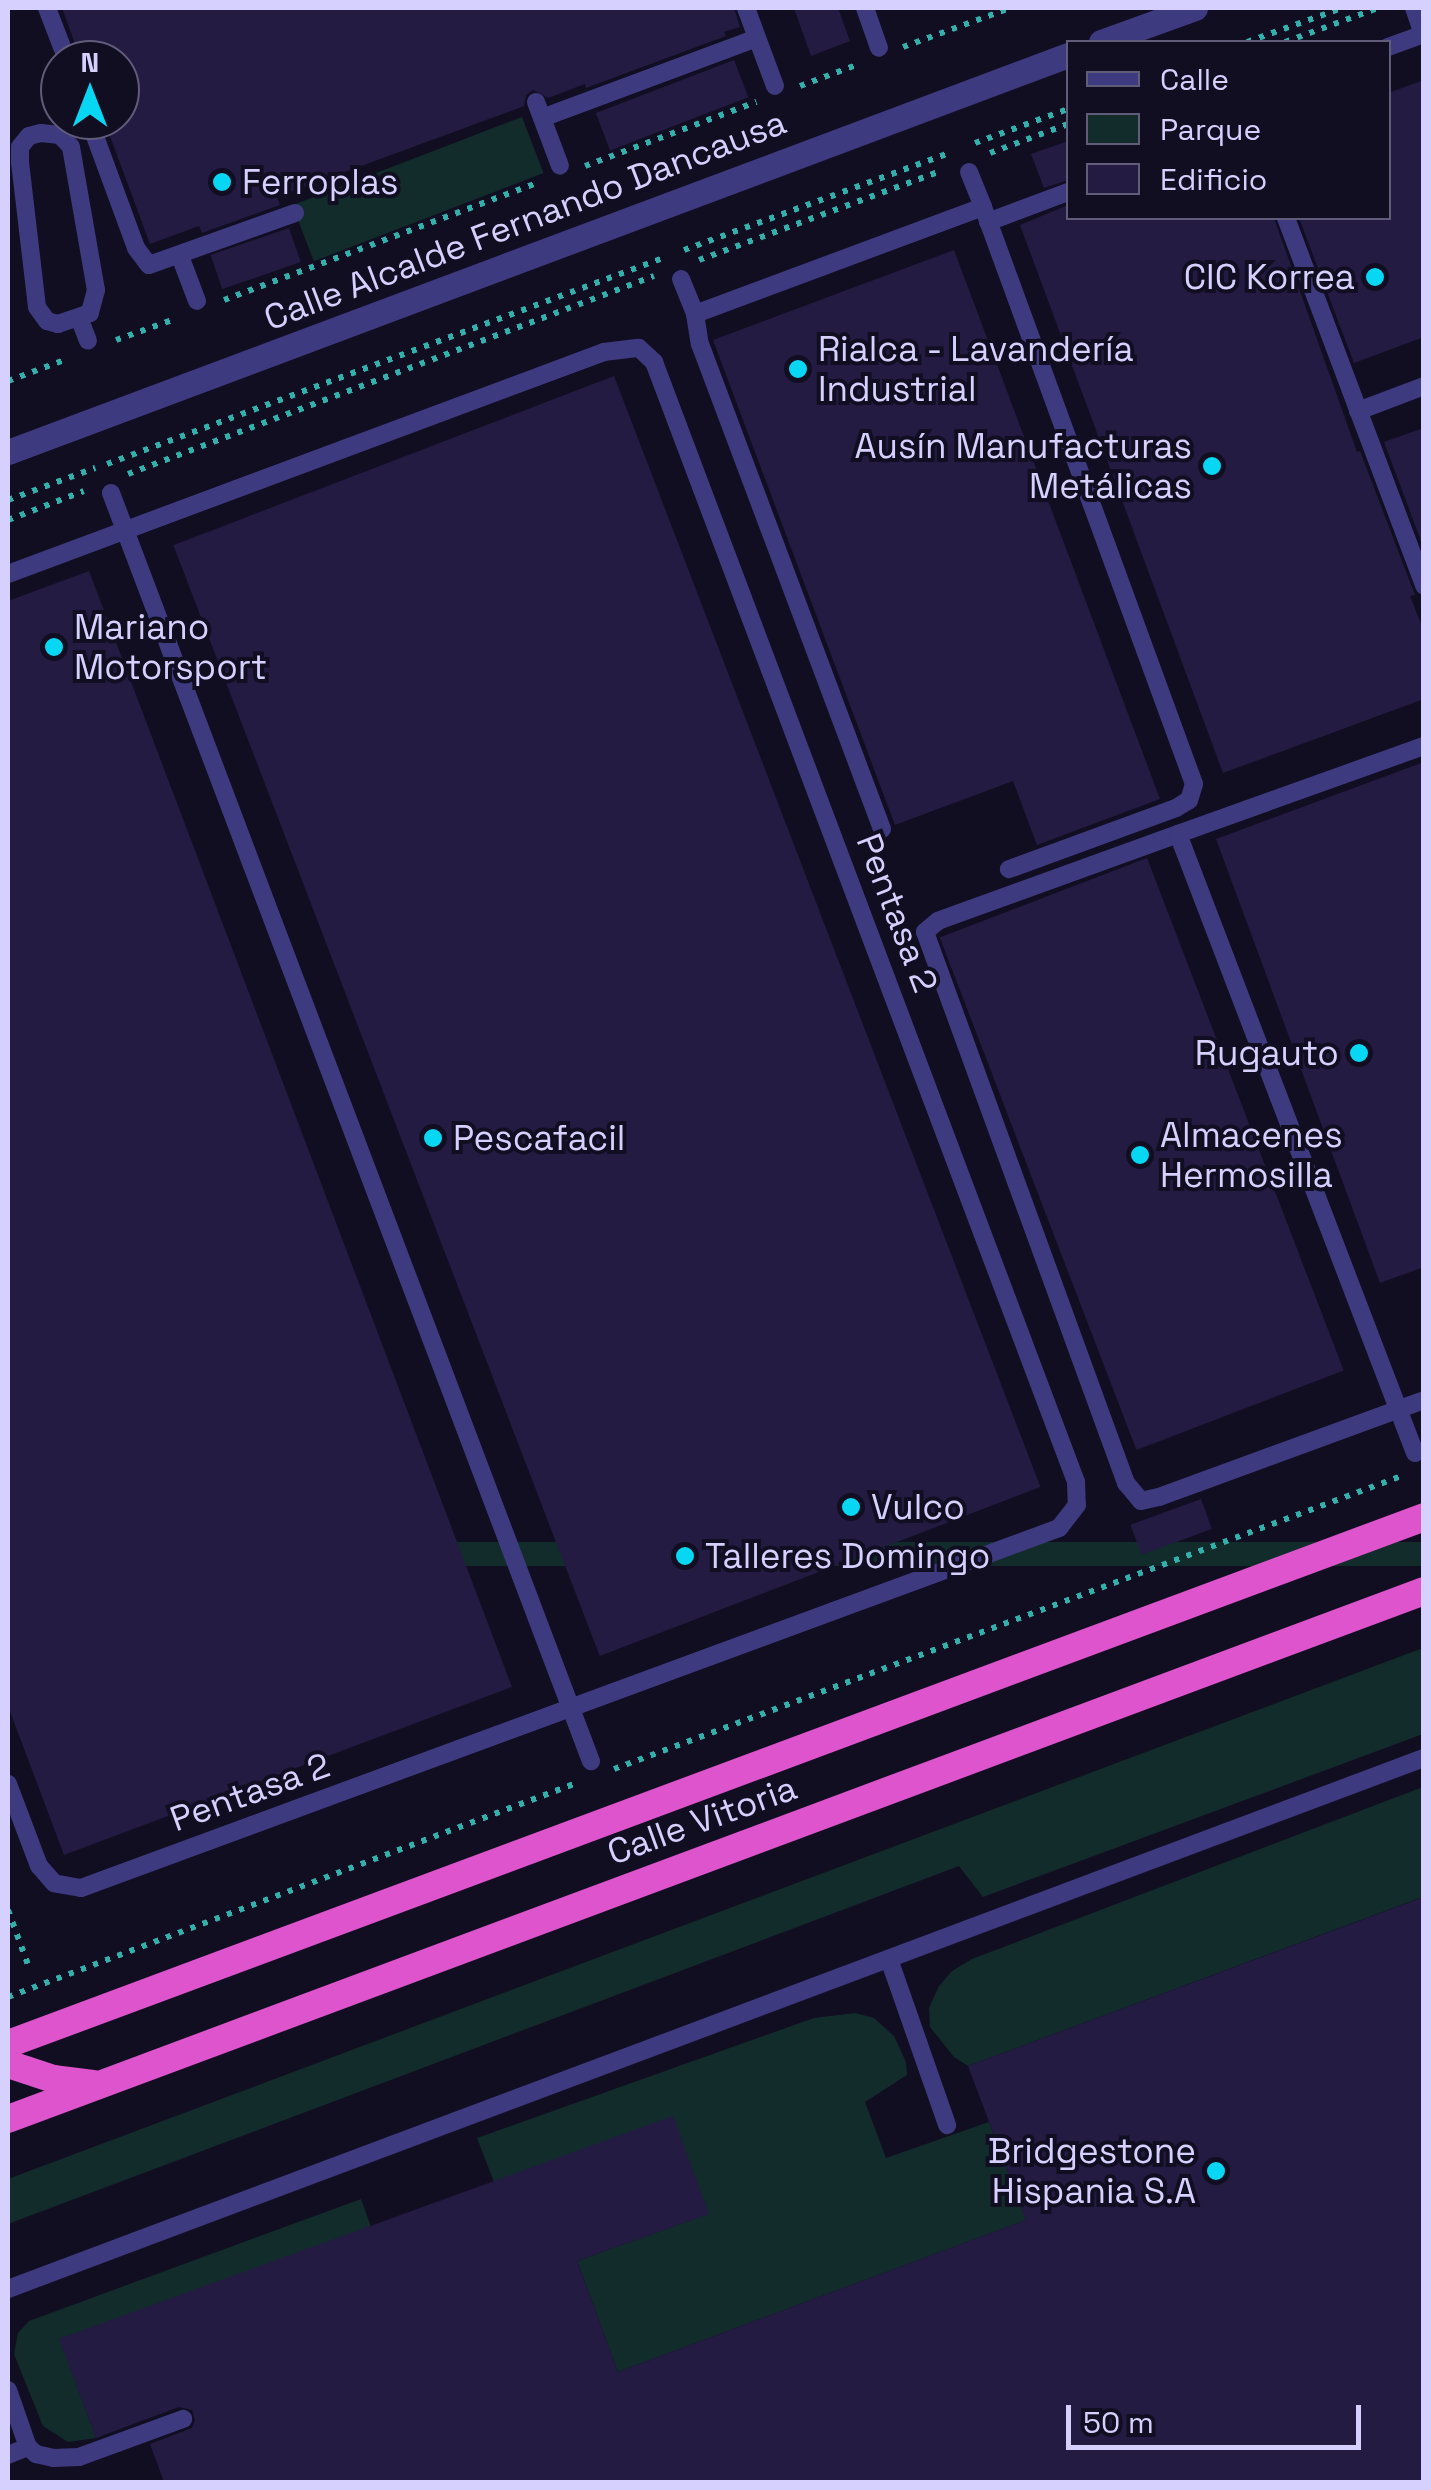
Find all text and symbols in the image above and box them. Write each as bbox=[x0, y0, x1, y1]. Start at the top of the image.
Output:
north arrow bbox=[40, 40, 140, 140]
legend bbox=[1066, 40, 1391, 220]
text: N bbox=[81, 44, 99, 80]
text: Calle bbox=[1160, 60, 1229, 99]
street label: Calle Alcalde Fernando Dancausa bbox=[258, 101, 792, 339]
text: Parque bbox=[1160, 110, 1261, 149]
text: Edificio bbox=[1160, 160, 1267, 199]
place label: Ferroplas bbox=[242, 161, 398, 203]
marker: Ferroplas bbox=[211, 171, 233, 193]
place label: CIC Korrea bbox=[1184, 256, 1355, 298]
marker: CIC Korrea bbox=[1364, 266, 1386, 288]
place label: Rialca - Lavandería Industrial bbox=[818, 328, 1136, 410]
marker: Rialca - Lavandería Industrial bbox=[787, 358, 809, 380]
place label: Ausín Manufacturas Metálicas bbox=[854, 425, 1192, 507]
marker: Ausín Manufacturas Metálicas bbox=[1201, 455, 1223, 477]
place label: Mariano Motorsport bbox=[74, 606, 267, 688]
marker: Mariano Motorsport bbox=[43, 636, 65, 658]
street label: Pentasa 2 bbox=[848, 828, 946, 998]
place label: Rugauto bbox=[1195, 1032, 1339, 1074]
marker: Rugauto bbox=[1348, 1042, 1370, 1064]
place label: Almacenes Hermosilla bbox=[1160, 1114, 1343, 1196]
place label: Pescafacil bbox=[453, 1117, 625, 1159]
marker: Pescafacil bbox=[422, 1127, 444, 1149]
marker: Almacenes Hermosilla bbox=[1129, 1144, 1151, 1166]
place label: Vulco bbox=[871, 1486, 965, 1528]
marker: Vulco bbox=[840, 1496, 862, 1518]
place label: Talleres Domingo bbox=[705, 1535, 990, 1577]
marker: Talleres Domingo bbox=[674, 1545, 696, 1567]
street label: Pentasa 2 bbox=[165, 1744, 335, 1840]
street label: Calle Vitoria bbox=[601, 1766, 803, 1874]
place label: Bridgestone Hispania S.A bbox=[988, 2130, 1196, 2212]
marker: Bridgestone Hispania S.A bbox=[1205, 2160, 1227, 2182]
scale bar bbox=[1071, 2385, 1366, 2447]
text: 50 m bbox=[1083, 2403, 1154, 2442]

